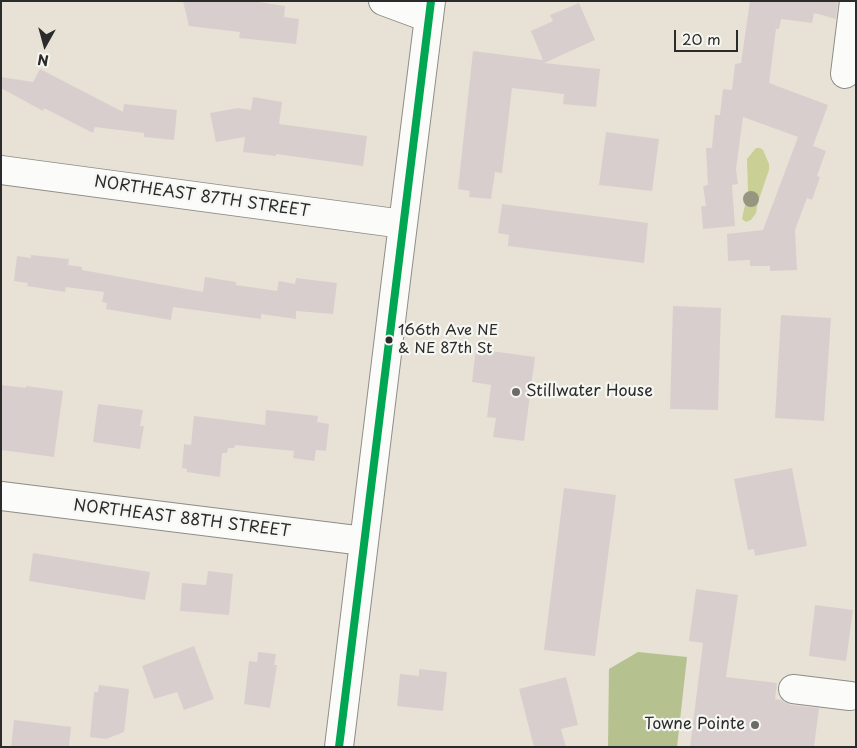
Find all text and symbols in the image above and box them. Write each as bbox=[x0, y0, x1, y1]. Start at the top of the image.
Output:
north arrow bbox=[20, 20, 70, 70]
scale bar bbox=[677, 20, 741, 52]
text: 20 m bbox=[682, 27, 721, 50]
text: N bbox=[36, 49, 50, 71]
street label: NORTHEAST 87TH STREET bbox=[93, 172, 311, 222]
place label: 166th Ave NE & NE 87th St bbox=[398, 322, 498, 357]
marker: 166th Ave NE & NE 87th St bbox=[384, 335, 394, 345]
place label: Stillwater House bbox=[526, 382, 653, 402]
marker: Stillwater House bbox=[510, 386, 522, 398]
street label: NORTHEAST 88TH STREET bbox=[72, 496, 292, 542]
place label: Towne Pointe bbox=[644, 715, 745, 735]
marker: Towne Pointe bbox=[749, 719, 761, 731]

